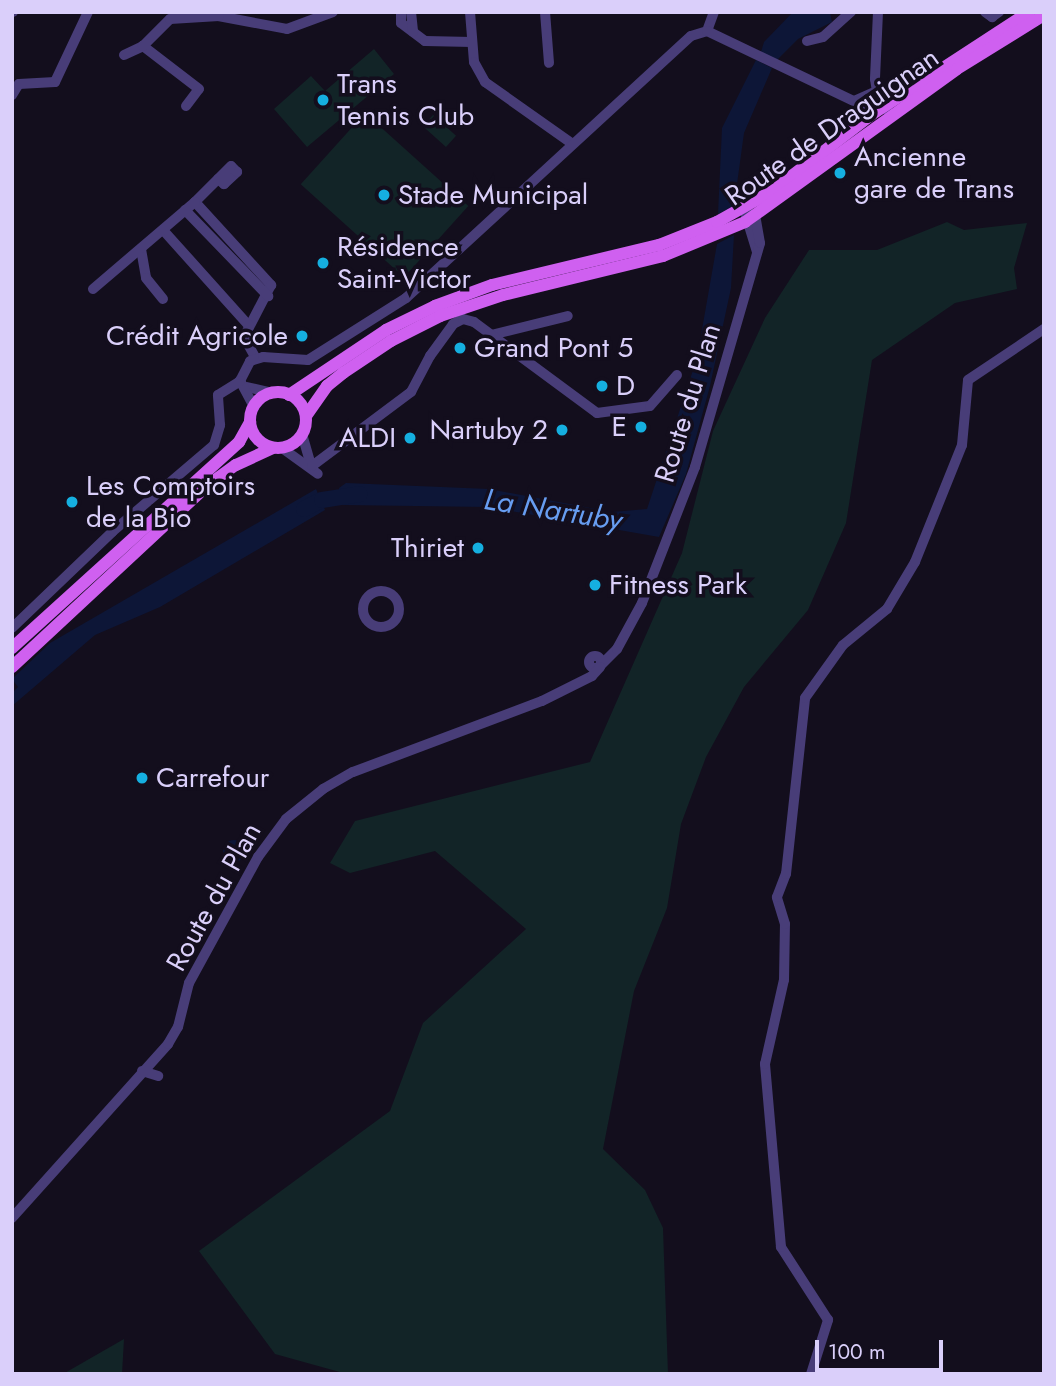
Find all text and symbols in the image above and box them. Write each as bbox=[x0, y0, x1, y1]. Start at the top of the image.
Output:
street label: Route de Draguignan bbox=[719, 41, 945, 213]
place label: Trans Tennis Club bbox=[337, 67, 474, 133]
marker: Trans Tennis Club bbox=[315, 92, 331, 108]
place label: Ancienne gare de Trans bbox=[854, 140, 1014, 206]
marker: Ancienne gare de Trans bbox=[832, 165, 848, 181]
place label: Stade Municipal bbox=[398, 178, 588, 212]
marker: Stade Municipal bbox=[376, 187, 392, 203]
place label: Résidence Saint-Victor bbox=[337, 230, 471, 296]
marker: Résidence Saint-Victor bbox=[315, 255, 331, 271]
place label: Crédit Agricole bbox=[106, 319, 288, 353]
street label: Route du Plan bbox=[648, 320, 728, 486]
marker: Crédit Agricole bbox=[294, 328, 310, 344]
place label: Grand Pont 5 bbox=[474, 331, 633, 365]
marker: Grand Pont 5 bbox=[452, 340, 468, 356]
place label: D bbox=[616, 369, 635, 403]
marker: D bbox=[594, 378, 610, 394]
place label: E bbox=[612, 410, 627, 444]
place label: Nartuby 2 bbox=[430, 413, 548, 447]
marker: E bbox=[633, 419, 649, 435]
place label: ALDI bbox=[339, 421, 396, 455]
marker: Nartuby 2 bbox=[554, 422, 570, 438]
marker: ALDI bbox=[402, 430, 418, 446]
place label: Les Comptoirs de la Bio bbox=[86, 469, 255, 535]
water label: La Nartuby bbox=[482, 481, 624, 539]
marker: Les Comptoirs de la Bio bbox=[64, 494, 80, 510]
place label: Thiriet bbox=[391, 531, 464, 565]
marker: Thiriet bbox=[470, 540, 486, 556]
place label: Fitness Park bbox=[609, 568, 747, 602]
marker: Fitness Park bbox=[587, 577, 603, 593]
place label: Carrefour bbox=[156, 761, 269, 795]
marker: Carrefour bbox=[134, 770, 150, 786]
street label: Route du Plan bbox=[159, 817, 269, 977]
scale bar bbox=[818, 1326, 946, 1370]
text: 100 m bbox=[828, 1337, 885, 1367]

